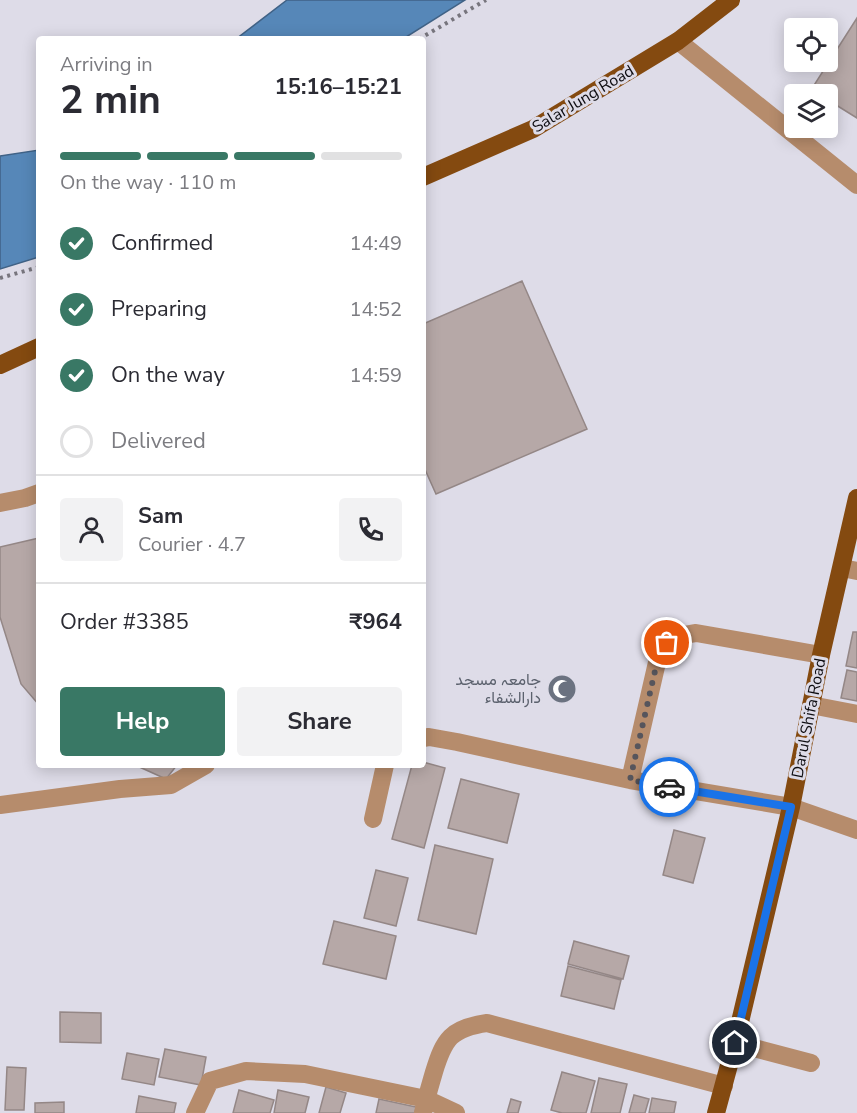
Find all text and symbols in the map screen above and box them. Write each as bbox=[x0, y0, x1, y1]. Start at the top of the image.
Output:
map controls bbox=[784, 18, 838, 138]
button: locate bbox=[784, 18, 838, 72]
text: Arriving in bbox=[60, 51, 153, 78]
street label: Salar Jung Road bbox=[528, 60, 638, 138]
text: 15:16–15:21 bbox=[274, 72, 402, 102]
text: 2 min bbox=[60, 74, 161, 127]
button: layers bbox=[784, 84, 838, 138]
text: On the way · 110 m bbox=[60, 169, 236, 196]
icon: check bbox=[60, 227, 93, 260]
text: Confirmed bbox=[111, 228, 213, 258]
text: 14:49 bbox=[349, 230, 402, 257]
icon: check bbox=[60, 293, 93, 326]
text: Preparing bbox=[111, 294, 207, 324]
text: 14:52 bbox=[349, 296, 402, 323]
icon: check bbox=[60, 359, 93, 392]
text: On the way bbox=[111, 360, 225, 390]
text: 14:59 bbox=[349, 362, 402, 389]
text: Delivered bbox=[111, 426, 206, 456]
button: person bbox=[60, 498, 123, 561]
button: phone bbox=[339, 498, 402, 561]
text: Sam bbox=[138, 501, 183, 531]
text: Courier · 4.7 bbox=[138, 531, 246, 558]
text: Order #3385 bbox=[60, 607, 189, 637]
text: ₹964 bbox=[349, 607, 402, 637]
pin bbox=[641, 617, 692, 668]
icon: bag bbox=[650, 626, 683, 659]
street label: Darul Shifa Road bbox=[787, 656, 831, 780]
place label: جامعہ مسجد دارالشفاء bbox=[455, 669, 541, 709]
mosque icon: جامعہ مسجد دارالشفاء bbox=[546, 673, 578, 705]
button: Help bbox=[60, 687, 225, 756]
button: Share bbox=[237, 687, 402, 756]
courier bbox=[639, 757, 699, 817]
icon: car bbox=[653, 771, 686, 804]
pin bbox=[709, 1017, 760, 1068]
icon: home bbox=[718, 1026, 751, 1059]

